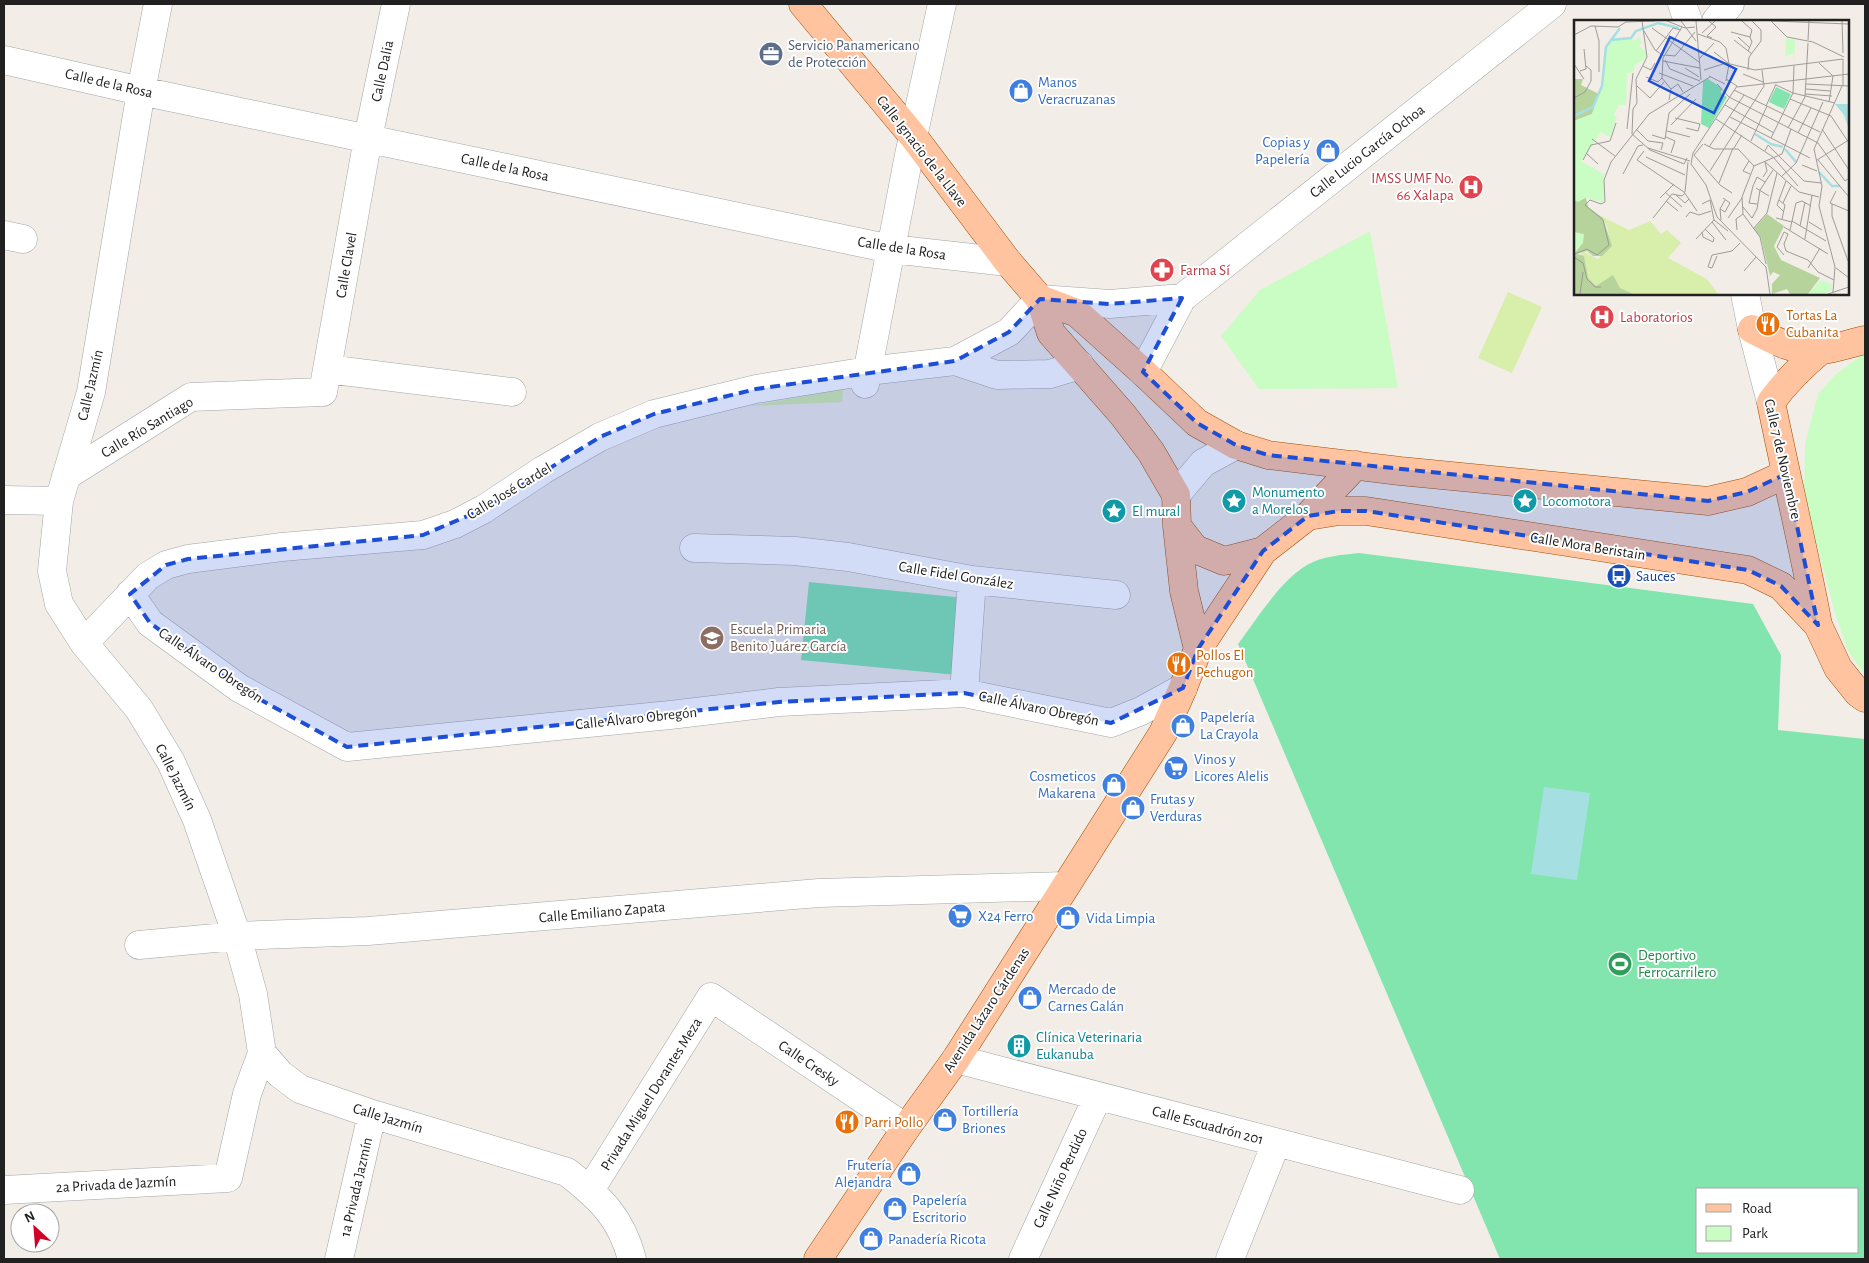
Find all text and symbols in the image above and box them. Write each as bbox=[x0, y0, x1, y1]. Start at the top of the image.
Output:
inset map bbox=[1574, 20, 1849, 295]
place label: Servicio Panamericano de Protección bbox=[788, 38, 920, 70]
street label: Calle Dalia bbox=[369, 39, 396, 103]
office icon: Servicio Panamericano de Protección bbox=[758, 41, 784, 67]
street label: Calle de la Rosa bbox=[64, 66, 154, 101]
place label: Manos Veracruzanas bbox=[1038, 75, 1116, 107]
shop icon: Manos Veracruzanas bbox=[1008, 78, 1034, 104]
street label: Calle Ignacio de la Llave bbox=[874, 93, 970, 210]
street label: Calle Lucio García Ochoa bbox=[1307, 102, 1428, 201]
place label: Copias y Papelería bbox=[1255, 135, 1311, 167]
shop icon: Copias y Papelería bbox=[1315, 138, 1341, 164]
street label: Calle de la Rosa bbox=[460, 151, 550, 184]
place label: IMSS UMF No. 66 Xalapa bbox=[1371, 171, 1454, 203]
hospital icon: IMSS UMF No. 66 Xalapa bbox=[1458, 174, 1484, 200]
street label: Calle Clavel bbox=[333, 231, 360, 299]
street label: Calle de la Rosa bbox=[857, 234, 947, 263]
pharmacy icon: Farma Sí bbox=[1149, 257, 1175, 283]
place label: Farma Sí bbox=[1180, 263, 1230, 278]
hospital icon: Laboratorios bbox=[1589, 304, 1615, 330]
place label: Tortas La Cubanita bbox=[1786, 308, 1839, 340]
place label: Laboratorios bbox=[1620, 310, 1693, 325]
restaurant icon: Tortas La Cubanita bbox=[1755, 311, 1781, 337]
street label: Calle Jazmín bbox=[75, 348, 106, 422]
street label: Calle Río Santiago bbox=[99, 394, 196, 461]
street label: Calle 7 de Noviembre bbox=[1761, 398, 1804, 521]
street label: Calle José Cardel bbox=[464, 460, 554, 523]
place label: Monumento a Morelos bbox=[1252, 485, 1325, 517]
place icon: Monumento a Morelos bbox=[1221, 488, 1247, 514]
place icon: Locomotora bbox=[1512, 488, 1538, 514]
place label: Locomotora bbox=[1542, 494, 1611, 509]
place icon: El mural bbox=[1101, 498, 1127, 524]
place label: El mural bbox=[1132, 504, 1180, 519]
street label: Calle Mora Beristain bbox=[1529, 530, 1647, 563]
street label: Calle Fidel González bbox=[897, 559, 1014, 592]
bus stop icon: Sauces bbox=[1606, 563, 1632, 589]
place label: Sauces bbox=[1636, 569, 1676, 584]
place label: Escuela Primaria Benito Juárez García bbox=[730, 622, 847, 654]
street label: Calle Álvaro Obregón bbox=[156, 623, 267, 706]
school or university icon: Escuela Primaria Benito Juárez García bbox=[699, 625, 725, 651]
place label: Pollos El Pechugon bbox=[1196, 648, 1254, 680]
restaurant icon: Pollos El Pechugon bbox=[1166, 651, 1192, 677]
street label: Calle Álvaro Obregón bbox=[977, 686, 1101, 729]
street label: Calle Álvaro Obregón bbox=[574, 703, 698, 732]
place label: Papelería La Crayola bbox=[1200, 710, 1259, 742]
shop icon: Papelería La Crayola bbox=[1170, 713, 1196, 739]
street label: Calle Jazmín bbox=[152, 742, 199, 813]
place label: Vinos y Licores Alelis bbox=[1194, 752, 1269, 784]
supermarket icon: Vinos y Licores Alelis bbox=[1163, 755, 1189, 781]
place label: Cosmeticos Makarena bbox=[1030, 769, 1096, 801]
shop icon: Cosmeticos Makarena bbox=[1101, 772, 1127, 798]
place label: Frutas y Verduras bbox=[1150, 792, 1202, 824]
shop icon: Frutas y Verduras bbox=[1120, 795, 1146, 821]
street label: Calle Emiliano Zapata bbox=[538, 899, 666, 926]
supermarket icon: X24 Ferro bbox=[947, 903, 973, 929]
shop icon: Vida Limpia bbox=[1055, 905, 1081, 931]
place label: X24 Ferro bbox=[978, 909, 1033, 924]
place label: Vida Limpia bbox=[1086, 911, 1155, 926]
street label: Avenida Lázaro Cárdenas bbox=[941, 945, 1032, 1075]
place label: Deportivo Ferrocarrilero bbox=[1638, 948, 1716, 980]
sports icon: Deportivo Ferrocarrilero bbox=[1607, 951, 1633, 977]
place label: Mercado de Carnes Galán bbox=[1048, 982, 1124, 1014]
shop icon: Mercado de Carnes Galán bbox=[1017, 985, 1043, 1011]
street label: Privada Miguel Dorantes Meza bbox=[598, 1015, 705, 1173]
place label: Clínica Veterinaria Eukanuba bbox=[1036, 1030, 1142, 1062]
building icon: Clínica Veterinaria Eukanuba bbox=[1006, 1033, 1032, 1059]
street label: Calle Cresky bbox=[776, 1038, 842, 1089]
street label: Calle Jazmín bbox=[351, 1101, 425, 1136]
street label: Calle Escuadrón 201 bbox=[1151, 1103, 1265, 1148]
place label: Tortillería Briones bbox=[962, 1104, 1019, 1136]
shop icon: Tortillería Briones bbox=[932, 1107, 958, 1133]
restaurant icon: Parri Pollo bbox=[834, 1109, 860, 1135]
place label: Parri Pollo bbox=[864, 1115, 923, 1130]
street label: Calle Niño Perdido bbox=[1031, 1126, 1090, 1231]
street label: 1a Privada Jazmín bbox=[338, 1136, 375, 1238]
place label: Frutería Alejandra bbox=[835, 1158, 892, 1190]
shop icon: Frutería Alejandra bbox=[896, 1161, 922, 1187]
street label: 2a Privada de Jazmín bbox=[55, 1174, 177, 1195]
legend bbox=[1696, 1188, 1859, 1253]
place label: Papelería Escritorio bbox=[912, 1193, 967, 1225]
shop icon: Papelería Escritorio bbox=[882, 1196, 908, 1222]
text: Road bbox=[1742, 1201, 1772, 1216]
north arrow bbox=[10, 1203, 60, 1253]
text: N bbox=[22, 1209, 37, 1226]
shop icon: Panadería Ricota bbox=[858, 1226, 884, 1252]
text: Park bbox=[1742, 1226, 1768, 1241]
place label: Panadería Ricota bbox=[888, 1232, 986, 1247]

